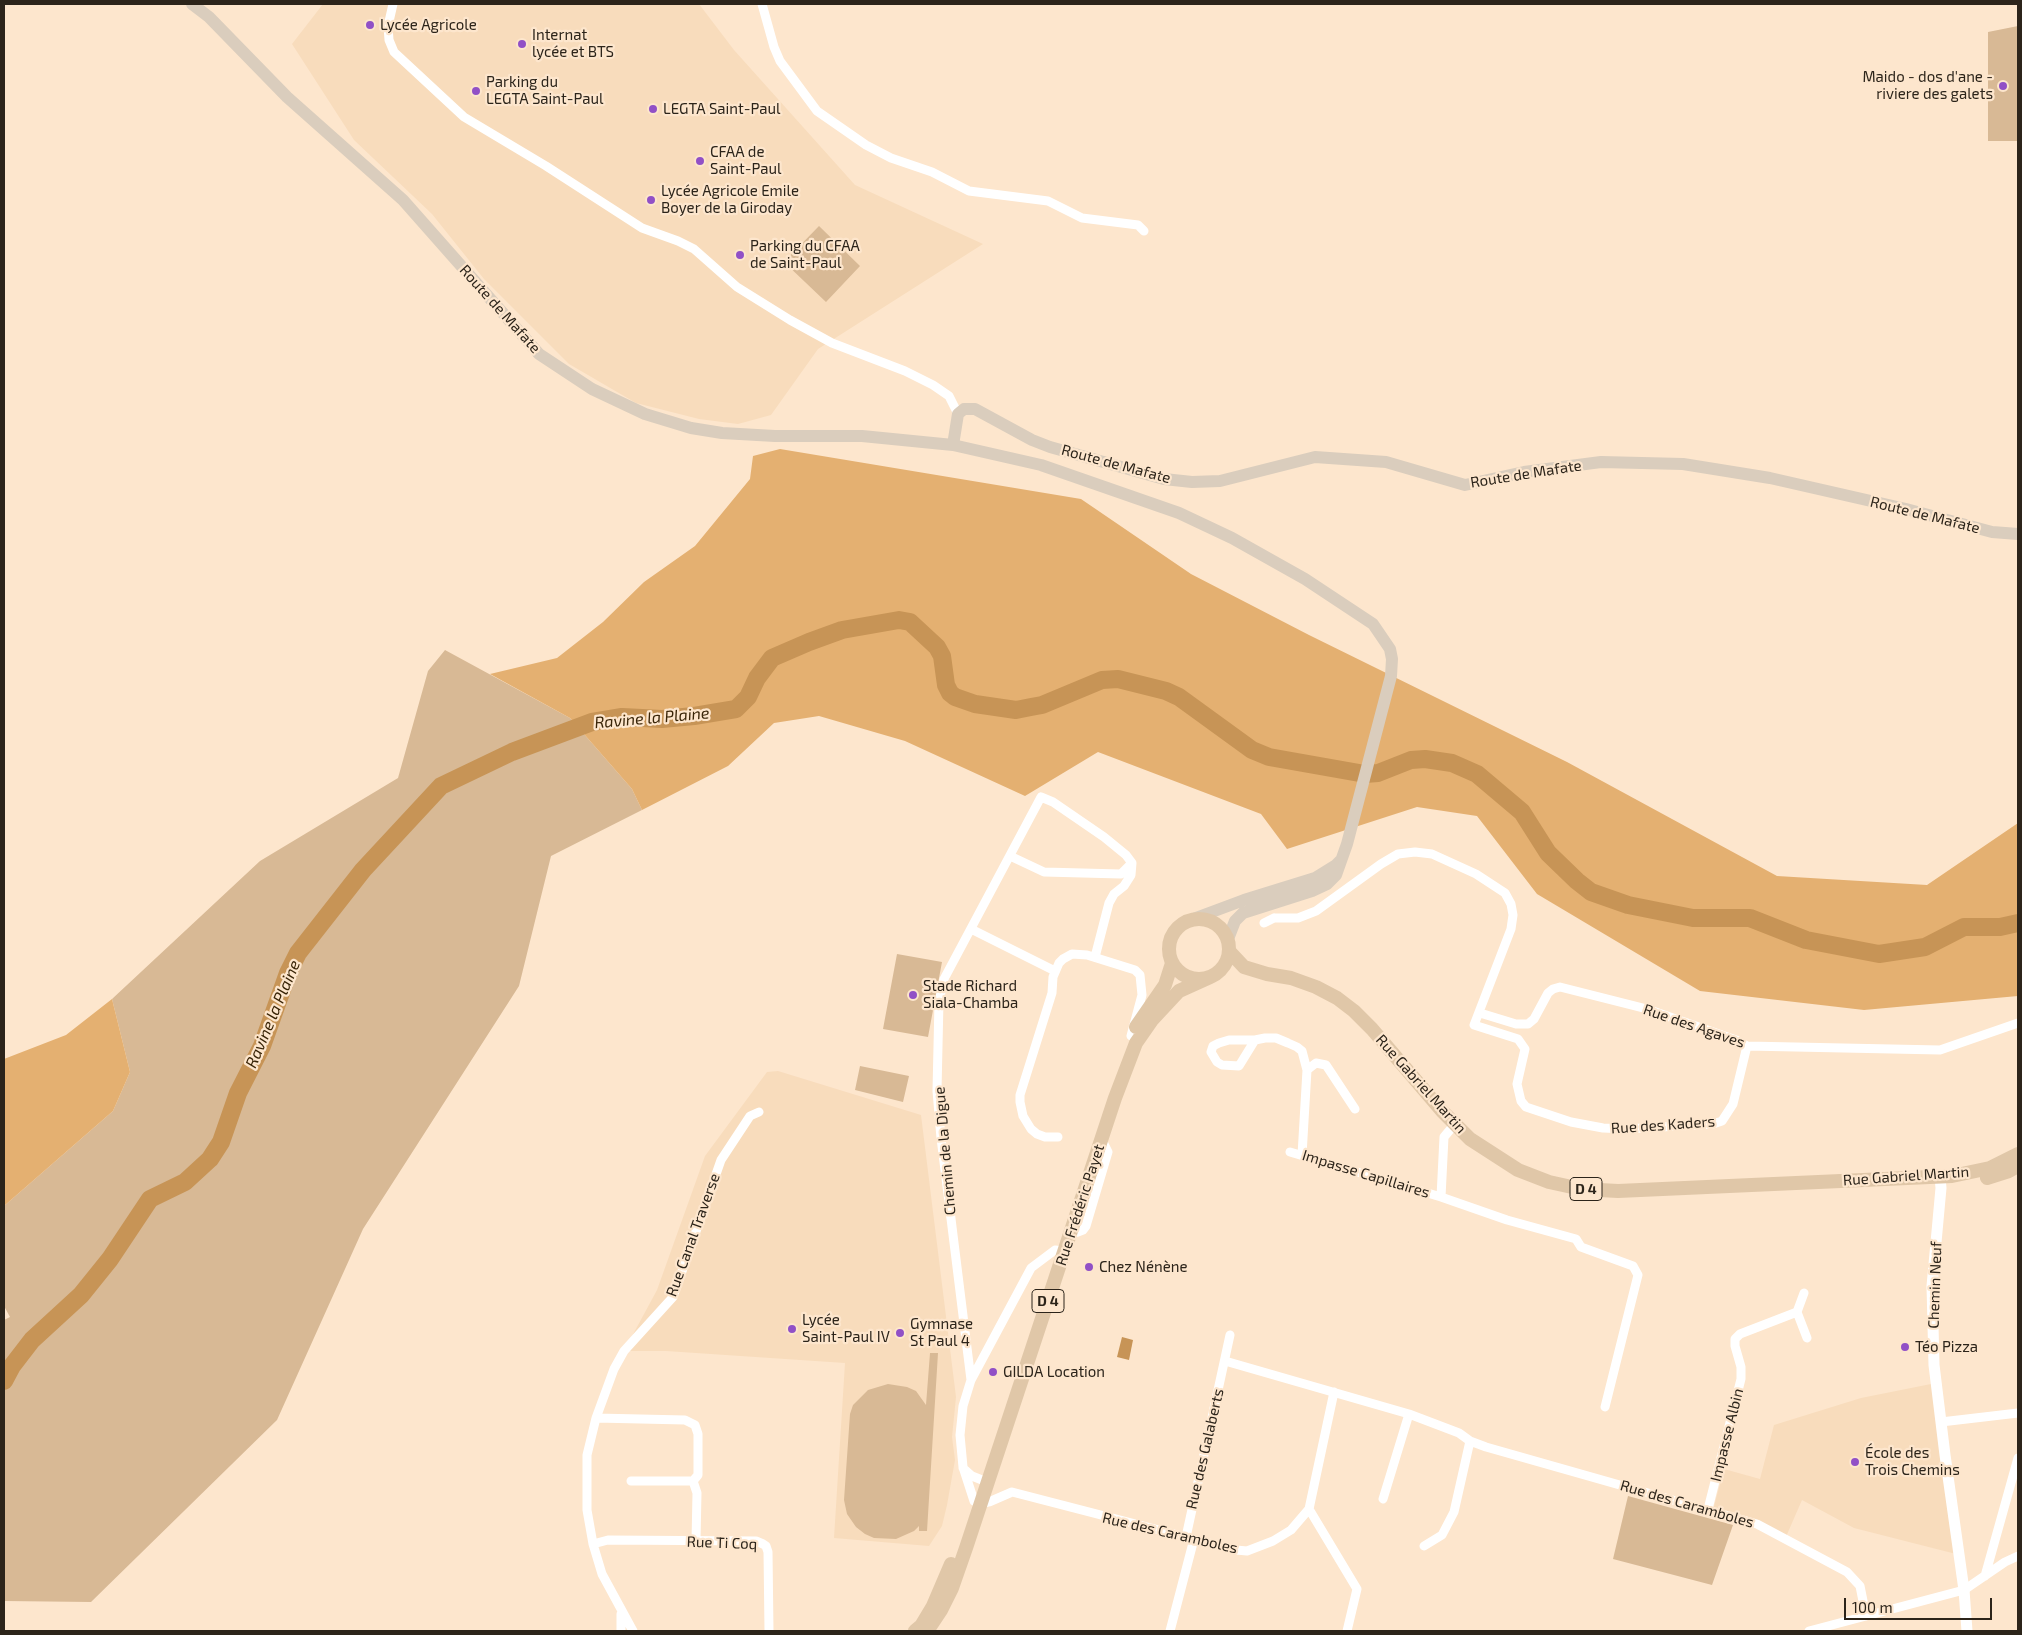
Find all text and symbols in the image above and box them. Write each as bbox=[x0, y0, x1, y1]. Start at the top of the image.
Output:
place label: Lycée Agricole bbox=[380, 16, 477, 34]
marker: Lycée Agricole bbox=[364, 19, 376, 31]
place label: Internat lycée et BTS bbox=[532, 26, 614, 61]
marker: Internat lycée et BTS bbox=[516, 38, 528, 50]
place label: Maido - dos d'ane - riviere des galets bbox=[1862, 68, 1993, 103]
place label: Parking du LEGTA Saint-Paul bbox=[486, 73, 603, 108]
marker: Maido - dos d'ane - riviere des galets bbox=[1997, 80, 2009, 92]
marker: Parking du LEGTA Saint-Paul bbox=[470, 85, 482, 97]
place label: LEGTA Saint-Paul bbox=[663, 100, 780, 118]
marker: LEGTA Saint-Paul bbox=[647, 103, 659, 115]
place label: CFAA de Saint-Paul bbox=[710, 143, 782, 178]
marker: CFAA de Saint-Paul bbox=[694, 155, 706, 167]
place label: Lycée Agricole Emile Boyer de la Giroday bbox=[661, 182, 799, 217]
marker: Lycée Agricole Emile Boyer de la Giroday bbox=[645, 194, 657, 206]
place label: Parking du CFAA de Saint-Paul bbox=[750, 237, 860, 272]
marker: Parking du CFAA de Saint-Paul bbox=[734, 249, 746, 261]
street label: Route de Mafate bbox=[456, 261, 544, 357]
street label: Route de Mafate bbox=[1059, 441, 1173, 487]
street label: Route de Mafate bbox=[1469, 456, 1583, 492]
street label: Route de Mafate bbox=[1868, 493, 1982, 537]
water label: Ravine la Plaine bbox=[594, 703, 710, 733]
water label: Ravine la Plaine bbox=[242, 957, 304, 1071]
place label: Stade Richard Siala-Chamba bbox=[923, 977, 1018, 1012]
marker: Stade Richard Siala-Chamba bbox=[907, 989, 919, 1001]
street label: Rue des Agaves bbox=[1641, 1000, 1747, 1052]
street label: Rue Gabriel Martin bbox=[1372, 1031, 1470, 1137]
street label: Chemin de la Digue bbox=[930, 1086, 960, 1216]
street label: Rue des Kaders bbox=[1610, 1112, 1716, 1138]
street label: Rue Frédéric Payet bbox=[1052, 1142, 1108, 1268]
street label: Impasse Capillaires bbox=[1300, 1146, 1432, 1202]
street label: Rue Gabriel Martin bbox=[1842, 1163, 1970, 1189]
street label: Rue Canal Traverse bbox=[662, 1171, 724, 1299]
road number: D 4 bbox=[1570, 1178, 1602, 1200]
street label: Chemin Neuf bbox=[1924, 1241, 1946, 1329]
place label: Chez Nénène bbox=[1099, 1258, 1187, 1276]
marker: Chez Nénène bbox=[1083, 1261, 1095, 1273]
road number: D 4 bbox=[1032, 1290, 1064, 1312]
place label: Lycée Saint-Paul IV bbox=[802, 1311, 890, 1346]
place label: Gymnase St Paul 4 bbox=[910, 1315, 973, 1350]
marker: Lycée Saint-Paul IV bbox=[786, 1323, 798, 1335]
marker: Gymnase St Paul 4 bbox=[894, 1327, 906, 1339]
place label: Téo Pizza bbox=[1915, 1338, 1978, 1356]
marker: Téo Pizza bbox=[1899, 1341, 1911, 1353]
place label: GILDA Location bbox=[1003, 1363, 1105, 1381]
marker: GILDA Location bbox=[987, 1366, 999, 1378]
street label: Rue des Galaberts bbox=[1182, 1387, 1228, 1511]
street label: Impasse Albin bbox=[1707, 1387, 1747, 1483]
place label: École des Trois Chemins bbox=[1865, 1444, 1960, 1479]
marker: École des Trois Chemins bbox=[1849, 1456, 1861, 1468]
street label: Rue des Caramboles bbox=[1618, 1476, 1756, 1532]
street label: Rue des Caramboles bbox=[1101, 1509, 1239, 1557]
street label: Rue Ti Coq bbox=[686, 1533, 758, 1553]
scale bar bbox=[1847, 1588, 1994, 1620]
text: 100 m bbox=[1852, 1598, 1893, 1616]

